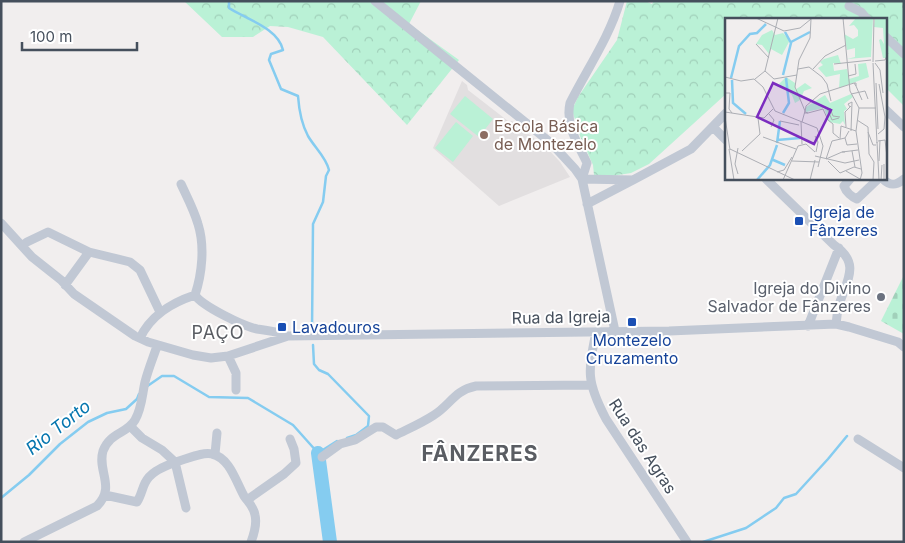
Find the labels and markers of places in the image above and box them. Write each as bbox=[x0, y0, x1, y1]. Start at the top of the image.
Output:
place label: Escola Básica de Montezelo bbox=[494, 116, 598, 154]
marker: Escola Básica de Montezelo bbox=[478, 129, 490, 141]
place label: Igreja de Fânzeres bbox=[809, 202, 878, 240]
marker: Igreja de Fânzeres bbox=[793, 215, 805, 227]
place label: Igreja do Divino Salvador de Fânzeres bbox=[707, 278, 871, 316]
marker: Igreja do Divino Salvador de Fânzeres bbox=[875, 291, 887, 303]
marker: Montezelo Cruzamento bbox=[626, 316, 638, 328]
place label: Lavadouros bbox=[292, 317, 380, 337]
marker: Lavadouros bbox=[276, 321, 288, 333]
place label: Montezelo Cruzamento bbox=[586, 330, 678, 368]

